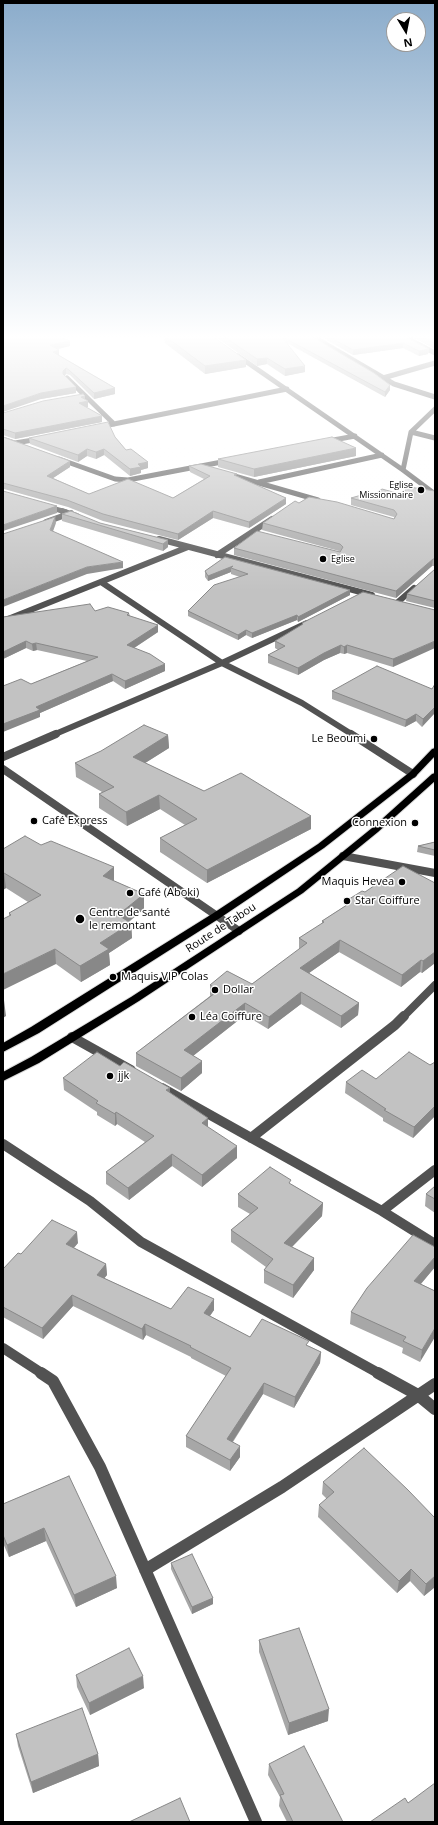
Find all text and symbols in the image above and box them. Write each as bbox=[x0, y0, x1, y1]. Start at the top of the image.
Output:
north arrow bbox=[386, 12, 426, 52]
text: N bbox=[402, 35, 414, 51]
place label: Eglise Missionnaire bbox=[359, 480, 413, 501]
marker: Eglise Missionnaire bbox=[416, 485, 426, 495]
marker: Eglise bbox=[318, 554, 328, 564]
place label: Eglise bbox=[331, 554, 355, 564]
place label: Le Beoumi bbox=[312, 732, 366, 746]
marker: Le Beoumi bbox=[369, 734, 379, 744]
place label: Café Express bbox=[42, 814, 108, 828]
marker: Café Express bbox=[29, 816, 39, 826]
place label: Connexion bbox=[352, 816, 407, 830]
marker: Connexion bbox=[410, 818, 420, 828]
place label: Maquis Hevea bbox=[322, 875, 394, 889]
marker: Maquis Hevea bbox=[397, 877, 407, 887]
place label: Café (Aboki) bbox=[138, 886, 199, 900]
marker: Café (Aboki) bbox=[125, 888, 135, 898]
place label: Star Coiffure bbox=[355, 894, 420, 908]
marker: Star Coiffure bbox=[342, 896, 352, 906]
street label: Route de Tabou bbox=[183, 900, 259, 956]
place label: Centre de santé le remontant bbox=[89, 906, 170, 932]
marker: Centre de santé le remontant bbox=[74, 913, 86, 925]
place label: Maquis VIP Colas bbox=[121, 970, 208, 984]
marker: Maquis VIP Colas bbox=[108, 972, 118, 982]
place label: Dollar bbox=[223, 983, 254, 997]
marker: Dollar bbox=[210, 985, 220, 995]
place label: Léa Coiffure bbox=[200, 1010, 262, 1024]
marker: Léa Coiffure bbox=[187, 1012, 197, 1022]
place label: jjk bbox=[118, 1069, 129, 1083]
marker: jjk bbox=[105, 1071, 115, 1081]

